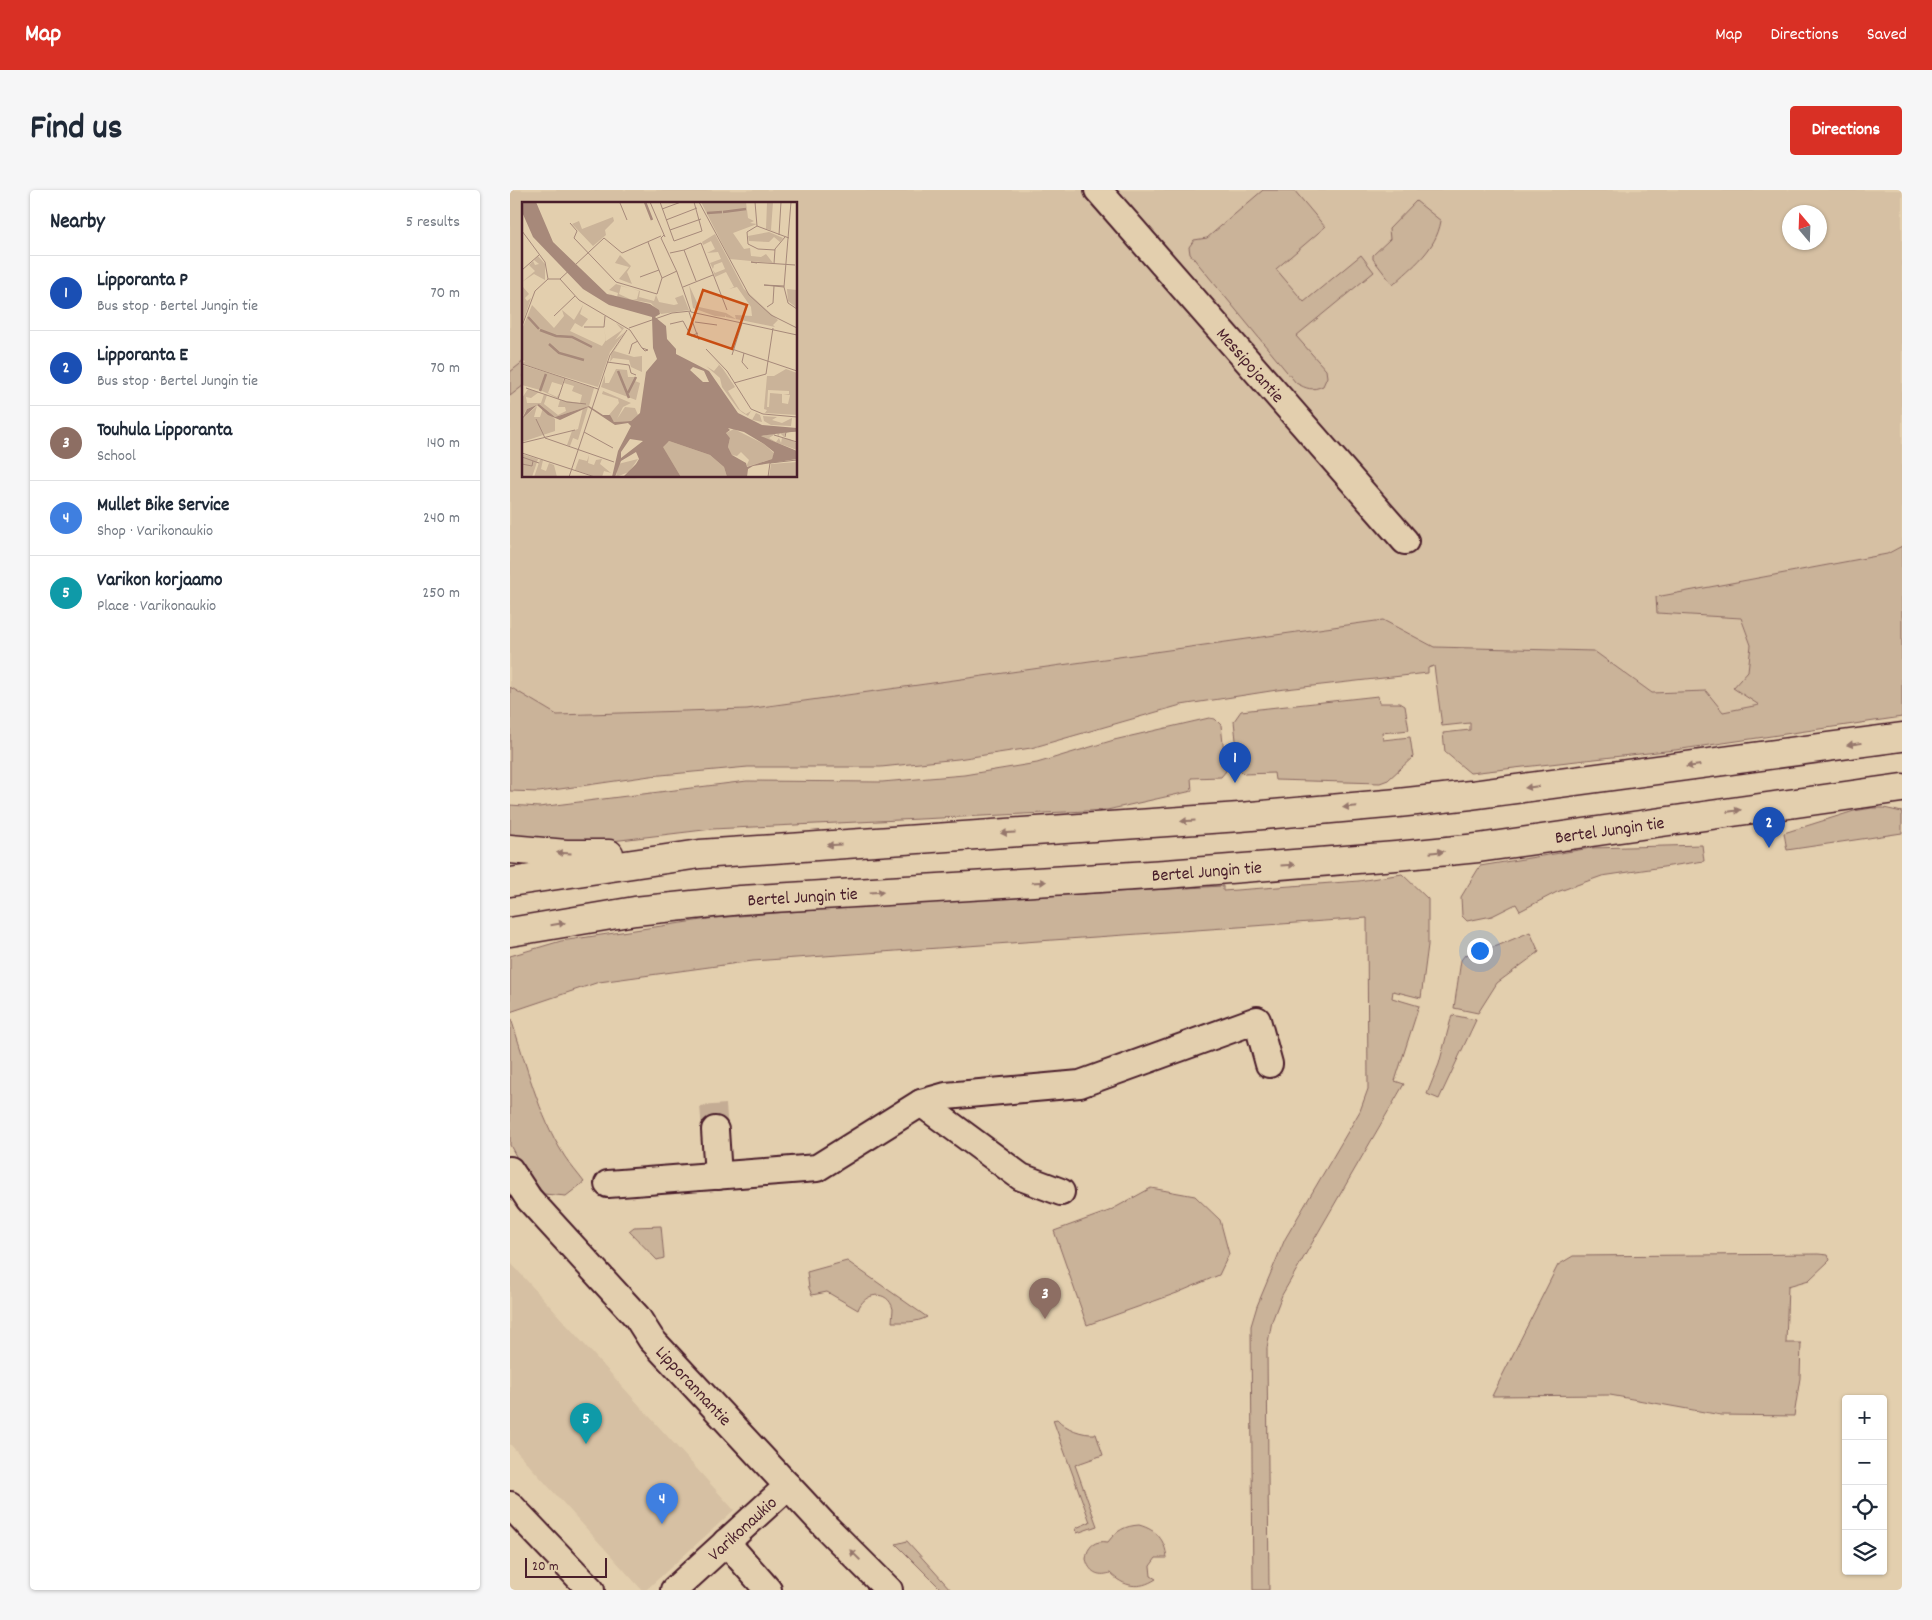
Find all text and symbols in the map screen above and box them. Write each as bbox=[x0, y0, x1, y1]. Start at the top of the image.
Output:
text: Map bbox=[25, 18, 61, 52]
text: Map bbox=[1715, 23, 1742, 48]
text: Directions bbox=[1770, 23, 1839, 48]
text: Saved bbox=[1867, 23, 1907, 48]
text: Find us bbox=[30, 105, 122, 155]
button: Directions bbox=[1790, 106, 1902, 155]
inset map bbox=[522, 202, 798, 478]
north arrow bbox=[1782, 205, 1827, 250]
text: Nearby bbox=[50, 208, 105, 238]
text: 5 results bbox=[406, 211, 460, 234]
text: Lipporanta P bbox=[97, 268, 188, 295]
text: 1 bbox=[64, 282, 68, 305]
text: 70 m bbox=[430, 282, 460, 305]
text: Bus stop · Bertel Jungin tie bbox=[97, 295, 258, 318]
street label: Messipojantie bbox=[1209, 323, 1289, 409]
text: Lipporanta E bbox=[97, 343, 188, 370]
text: 2 bbox=[63, 357, 70, 380]
text: 70 m bbox=[430, 357, 460, 380]
text: Bus stop · Bertel Jungin tie bbox=[97, 370, 258, 393]
text: Touhula Lipporanta bbox=[97, 418, 232, 445]
text: 3 bbox=[62, 432, 70, 455]
text: 140 m bbox=[426, 432, 460, 455]
text: School bbox=[97, 445, 136, 468]
text: Mullet Bike Service bbox=[97, 493, 229, 520]
text: 4 bbox=[63, 507, 69, 530]
text: 240 m bbox=[423, 507, 460, 530]
text: Shop · Varikonaukio bbox=[97, 520, 213, 543]
text: Varikon korjaamo bbox=[97, 568, 223, 595]
text: 5 bbox=[62, 582, 70, 605]
text: 250 m bbox=[422, 582, 460, 605]
text: Place · Varikonaukio bbox=[97, 595, 216, 618]
one-way arrow bbox=[1845, 740, 1861, 748]
pin: 1 bbox=[1219, 742, 1251, 783]
one-way arrow bbox=[1684, 762, 1700, 770]
one-way arrow bbox=[1523, 783, 1539, 791]
one-way arrow bbox=[1341, 804, 1357, 812]
one-way arrow bbox=[1726, 807, 1742, 815]
pin: 2 bbox=[1753, 807, 1785, 848]
street label: Bertel Jungin tie bbox=[1553, 812, 1666, 852]
one-way arrow bbox=[1179, 817, 1195, 825]
one-way arrow bbox=[1000, 829, 1016, 837]
one-way arrow bbox=[826, 841, 842, 849]
one-way arrow bbox=[1429, 848, 1445, 856]
one-way arrow bbox=[556, 849, 572, 857]
street label: Bertel Jungin tie bbox=[1151, 857, 1263, 890]
one-way arrow bbox=[1280, 860, 1296, 868]
one-way arrow bbox=[1031, 878, 1047, 886]
street label: Bertel Jungin tie bbox=[747, 883, 859, 915]
one-way arrow bbox=[869, 887, 885, 895]
one-way arrow bbox=[550, 919, 566, 927]
your location bbox=[1467, 938, 1493, 964]
pin: 3 bbox=[1029, 1278, 1061, 1319]
street label: Lipporannantie bbox=[648, 1341, 736, 1433]
map controls bbox=[1842, 1395, 1887, 1575]
button: + bbox=[1842, 1395, 1887, 1440]
pin: 5 bbox=[570, 1403, 602, 1444]
button: − bbox=[1842, 1440, 1887, 1485]
pin: 4 bbox=[646, 1483, 678, 1524]
button: locate bbox=[1842, 1485, 1887, 1530]
street label: Varikonaukio bbox=[704, 1492, 784, 1568]
button: layers bbox=[1842, 1530, 1887, 1575]
one-way arrow bbox=[849, 1550, 861, 1562]
scale bar bbox=[525, 1555, 608, 1578]
text: 20 m bbox=[532, 1557, 559, 1577]

